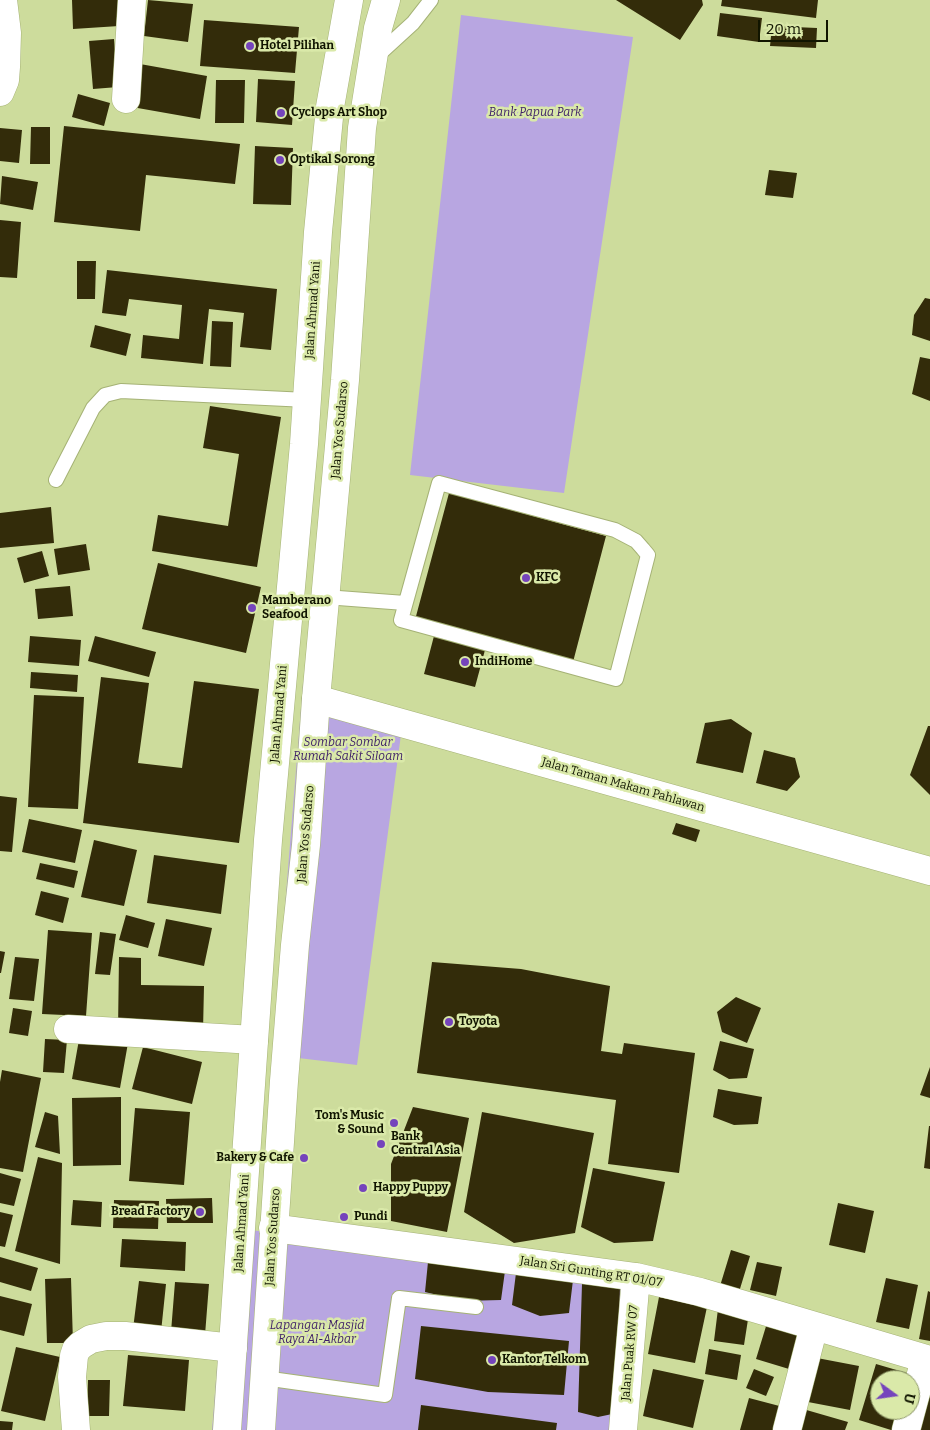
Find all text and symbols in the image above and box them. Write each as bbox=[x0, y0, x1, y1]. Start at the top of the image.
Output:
scale bar bbox=[760, 10, 830, 42]
text: 20 m bbox=[766, 20, 801, 38]
place label: Hotel Pilihan bbox=[260, 39, 334, 53]
marker: Hotel Pilihan bbox=[244, 40, 256, 52]
place label: Cyclops Art Shop bbox=[291, 106, 387, 120]
park label: Bank Papua Park bbox=[488, 106, 582, 120]
marker: Cyclops Art Shop bbox=[275, 107, 287, 119]
place label: Optikal Sorong bbox=[290, 153, 375, 167]
marker: Optikal Sorong bbox=[274, 154, 286, 166]
street label: Jalan Ahmad Yani bbox=[302, 261, 324, 359]
street label: Jalan Yos Sudarso bbox=[329, 381, 351, 479]
place label: KFC bbox=[536, 571, 558, 585]
marker: KFC bbox=[520, 572, 532, 584]
place label: Mamberano Seafood bbox=[262, 594, 331, 622]
marker: Mamberano Seafood bbox=[246, 602, 258, 614]
place label: IndiHome bbox=[475, 655, 532, 669]
marker: IndiHome bbox=[459, 656, 471, 668]
street label: Jalan Ahmad Yani bbox=[268, 665, 290, 763]
park label: Sombar Sombar Rumah Sakit Siloam bbox=[293, 736, 403, 764]
street label: Jalan Taman Makam Pahlawan bbox=[540, 755, 706, 815]
street label: Jalan Yos Sudarso bbox=[295, 785, 317, 883]
place label: Toyota bbox=[459, 1015, 497, 1029]
marker: Toyota bbox=[443, 1016, 455, 1028]
place label: Tom's Music & Sound bbox=[315, 1109, 384, 1137]
marker: Tom's Music & Sound bbox=[388, 1117, 400, 1129]
place label: Bank Central Asia bbox=[391, 1130, 460, 1158]
marker: Bank Central Asia bbox=[375, 1138, 387, 1150]
place label: Bakery & Cafe bbox=[216, 1151, 294, 1165]
marker: Bakery & Cafe bbox=[298, 1152, 310, 1164]
street label: Jalan Ahmad Yani bbox=[231, 1174, 253, 1272]
place label: Happy Puppy bbox=[373, 1181, 448, 1195]
marker: Happy Puppy bbox=[357, 1182, 369, 1194]
street label: Jalan Yos Sudarso bbox=[262, 1188, 284, 1286]
place label: Bread Factory bbox=[111, 1205, 190, 1219]
marker: Bread Factory bbox=[194, 1206, 206, 1218]
place label: Pundi bbox=[354, 1210, 388, 1224]
marker: Pundi bbox=[338, 1211, 350, 1223]
street label: Jalan Sri Gunting RT 01/07 bbox=[519, 1254, 663, 1290]
street label: Jalan Puak RW 07 bbox=[619, 1305, 641, 1401]
park label: Lapangan Masjid Raya Al-Akbar bbox=[270, 1319, 364, 1347]
place label: Kantor Telkom bbox=[502, 1353, 586, 1367]
marker: Kantor Telkom bbox=[486, 1354, 498, 1366]
north arrow bbox=[870, 1370, 920, 1420]
text: U bbox=[900, 1391, 919, 1406]

